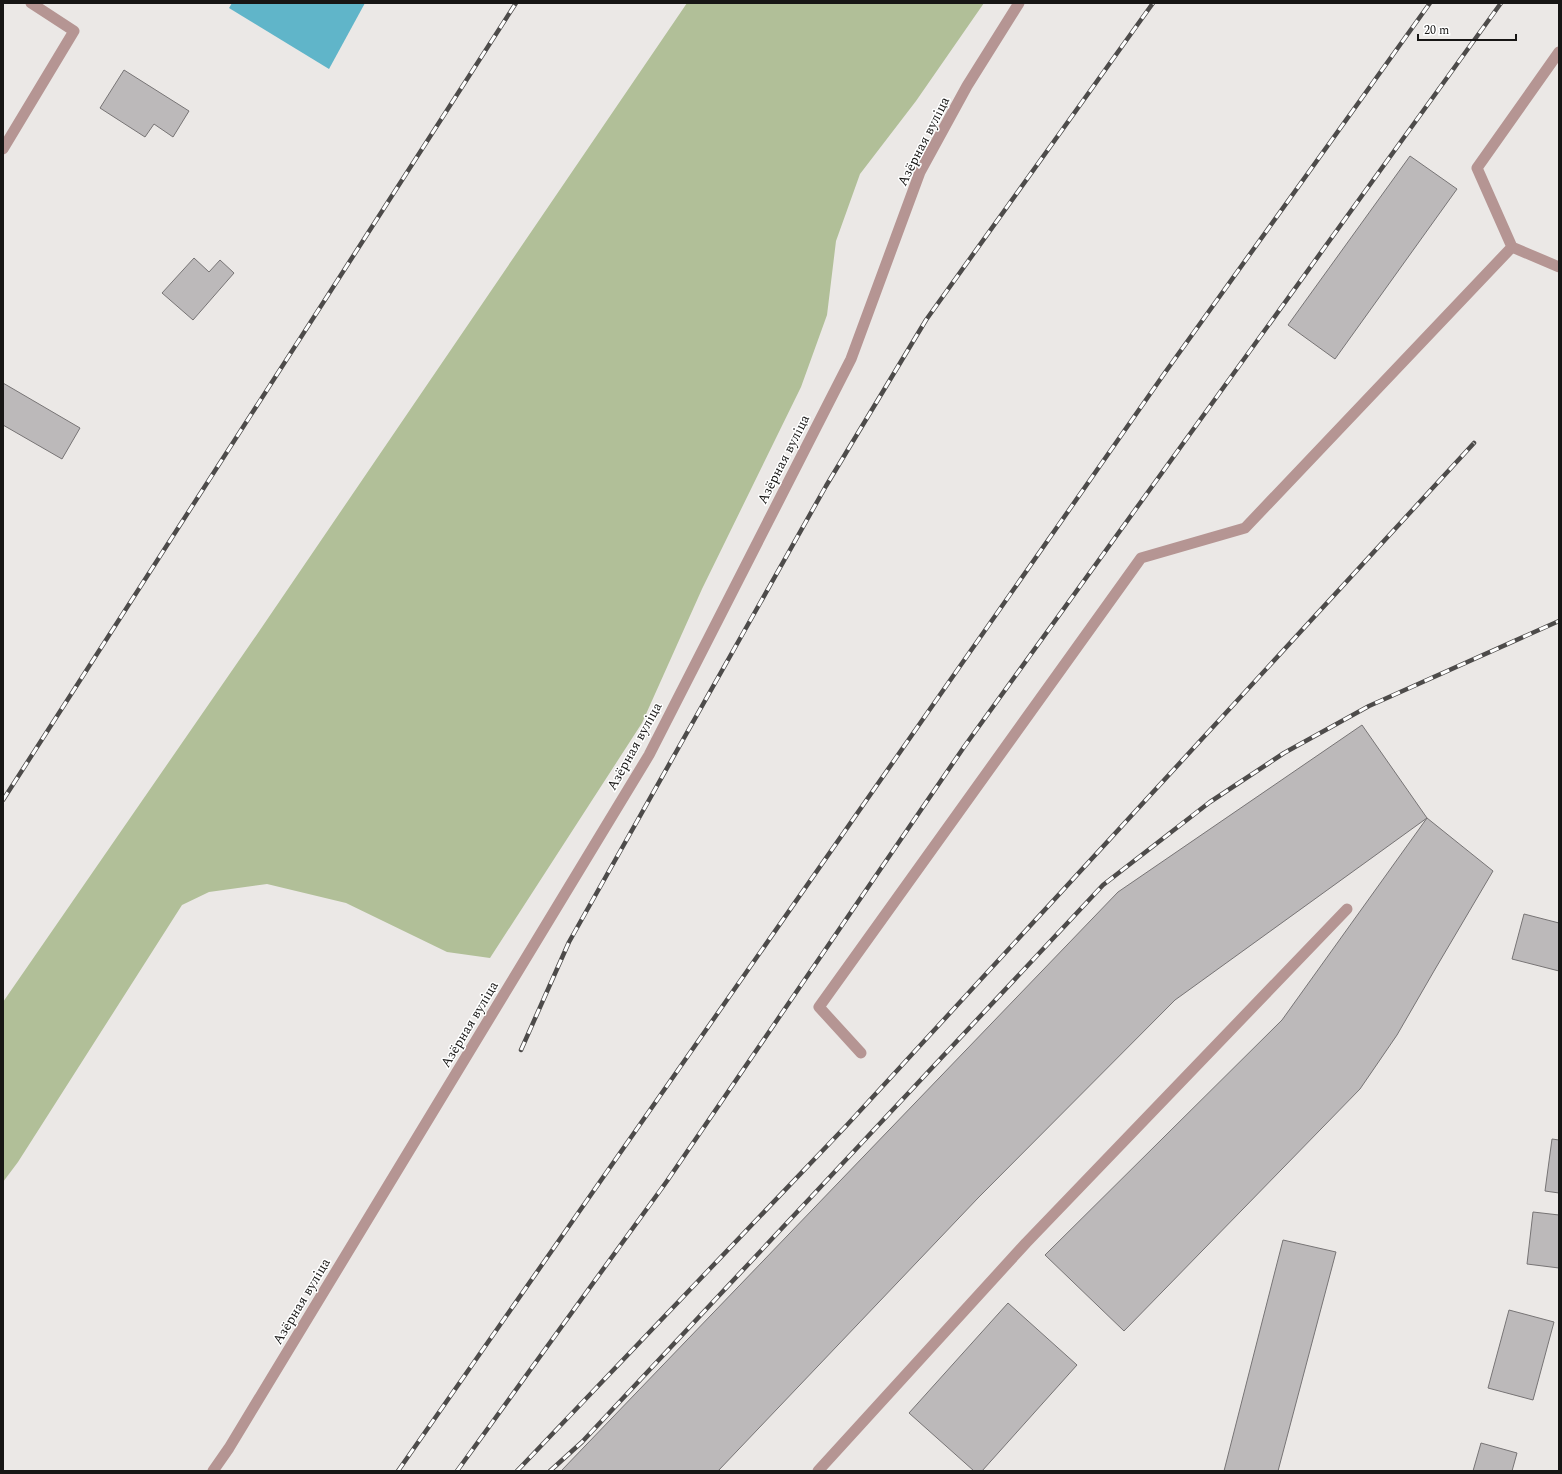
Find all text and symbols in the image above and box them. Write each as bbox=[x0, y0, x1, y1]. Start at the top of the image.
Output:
scale bar bbox=[1418, 16, 1516, 42]
text: 20 m bbox=[1424, 21, 1449, 40]
street label: Азёрная вуліца bbox=[892, 93, 955, 190]
street label: Азёрная вуліца bbox=[752, 411, 815, 508]
street label: Азёрная вуліца bbox=[601, 698, 667, 794]
street label: Азёрная вуліца bbox=[435, 977, 504, 1072]
street label: Азёрная вуліца bbox=[267, 1254, 336, 1349]

